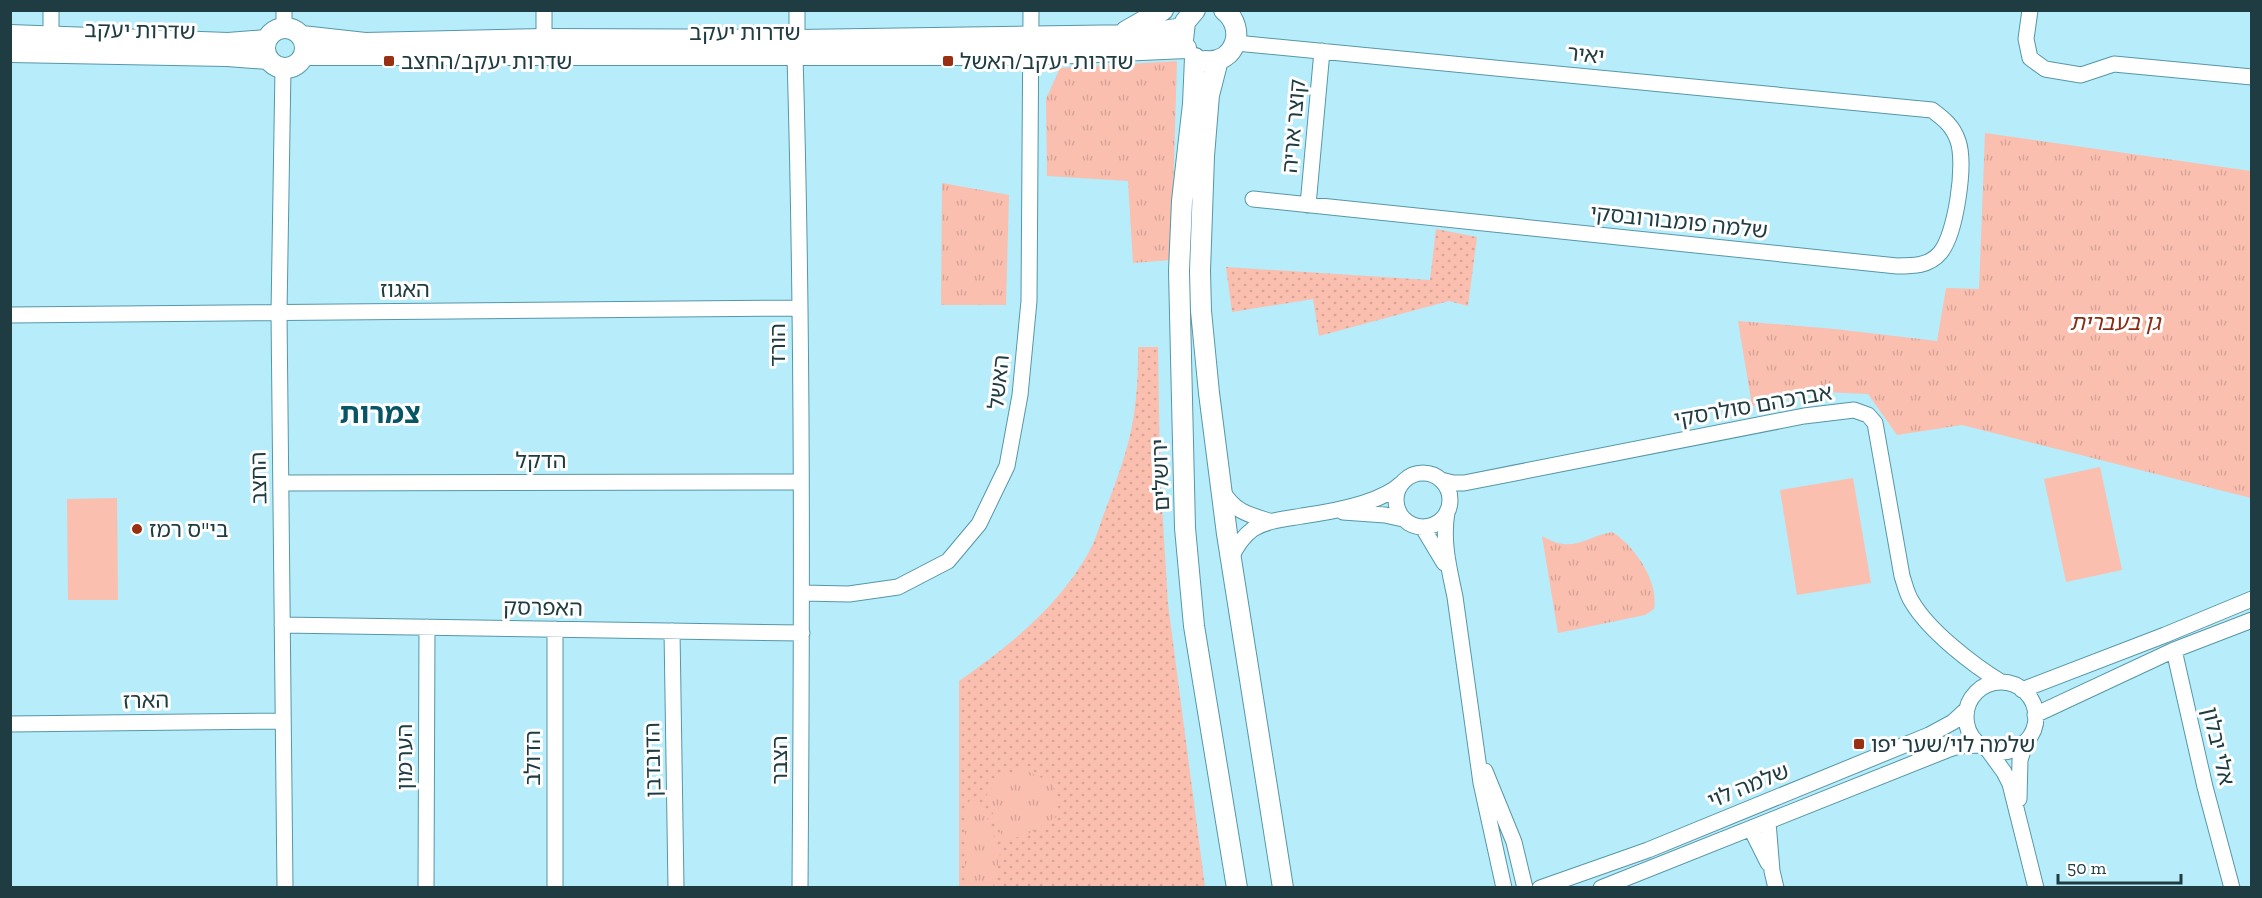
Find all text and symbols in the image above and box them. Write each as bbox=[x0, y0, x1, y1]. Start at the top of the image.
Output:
street label: שדרות יעקב bbox=[84, 16, 196, 45]
street label: שדרות יעקב bbox=[689, 19, 801, 46]
street label: יאיר bbox=[1566, 39, 1606, 70]
place label: שדרות יעקב/החצב bbox=[401, 48, 572, 75]
place label: שדרות יעקב/האשל bbox=[960, 48, 1134, 75]
marker: שדרות יעקב/החצב bbox=[382, 54, 396, 68]
marker: שדרות יעקב/האשל bbox=[941, 54, 955, 68]
street label: קוצר אריה bbox=[1276, 78, 1311, 174]
street label: שלמה פומבורובסקי bbox=[1589, 199, 1769, 244]
street label: האגוז bbox=[380, 276, 430, 303]
park label: גן בעברית bbox=[2070, 309, 2162, 336]
street label: הורד bbox=[764, 323, 791, 367]
street label: האשל bbox=[982, 353, 1015, 411]
street label: אברכהם סולרסקי bbox=[1672, 378, 1834, 433]
district label: צמרות bbox=[339, 397, 421, 430]
street label: ירושלים bbox=[1146, 438, 1175, 512]
street label: הדקל bbox=[516, 447, 567, 474]
street label: החצב bbox=[245, 451, 272, 505]
place label: בי"ס רמז bbox=[149, 516, 229, 543]
marker: בי"ס רמז bbox=[130, 522, 144, 536]
street label: האפרסק bbox=[503, 593, 583, 622]
street label: הארז bbox=[123, 687, 169, 714]
street label: אלי יבלון bbox=[2196, 704, 2241, 788]
street label: הדובדבן bbox=[638, 722, 667, 798]
street label: הערמון bbox=[391, 724, 418, 790]
street label: הדולב bbox=[519, 730, 546, 786]
place label: שלמה לוי/שער יפו bbox=[1871, 731, 2035, 758]
street label: הצבר bbox=[766, 735, 793, 785]
marker: שלמה לוי/שער יפו bbox=[1852, 737, 1866, 751]
street label: שלמה לוי bbox=[1704, 757, 1793, 814]
scale bar bbox=[2058, 847, 2181, 885]
text: 50 m bbox=[2067, 857, 2107, 879]

